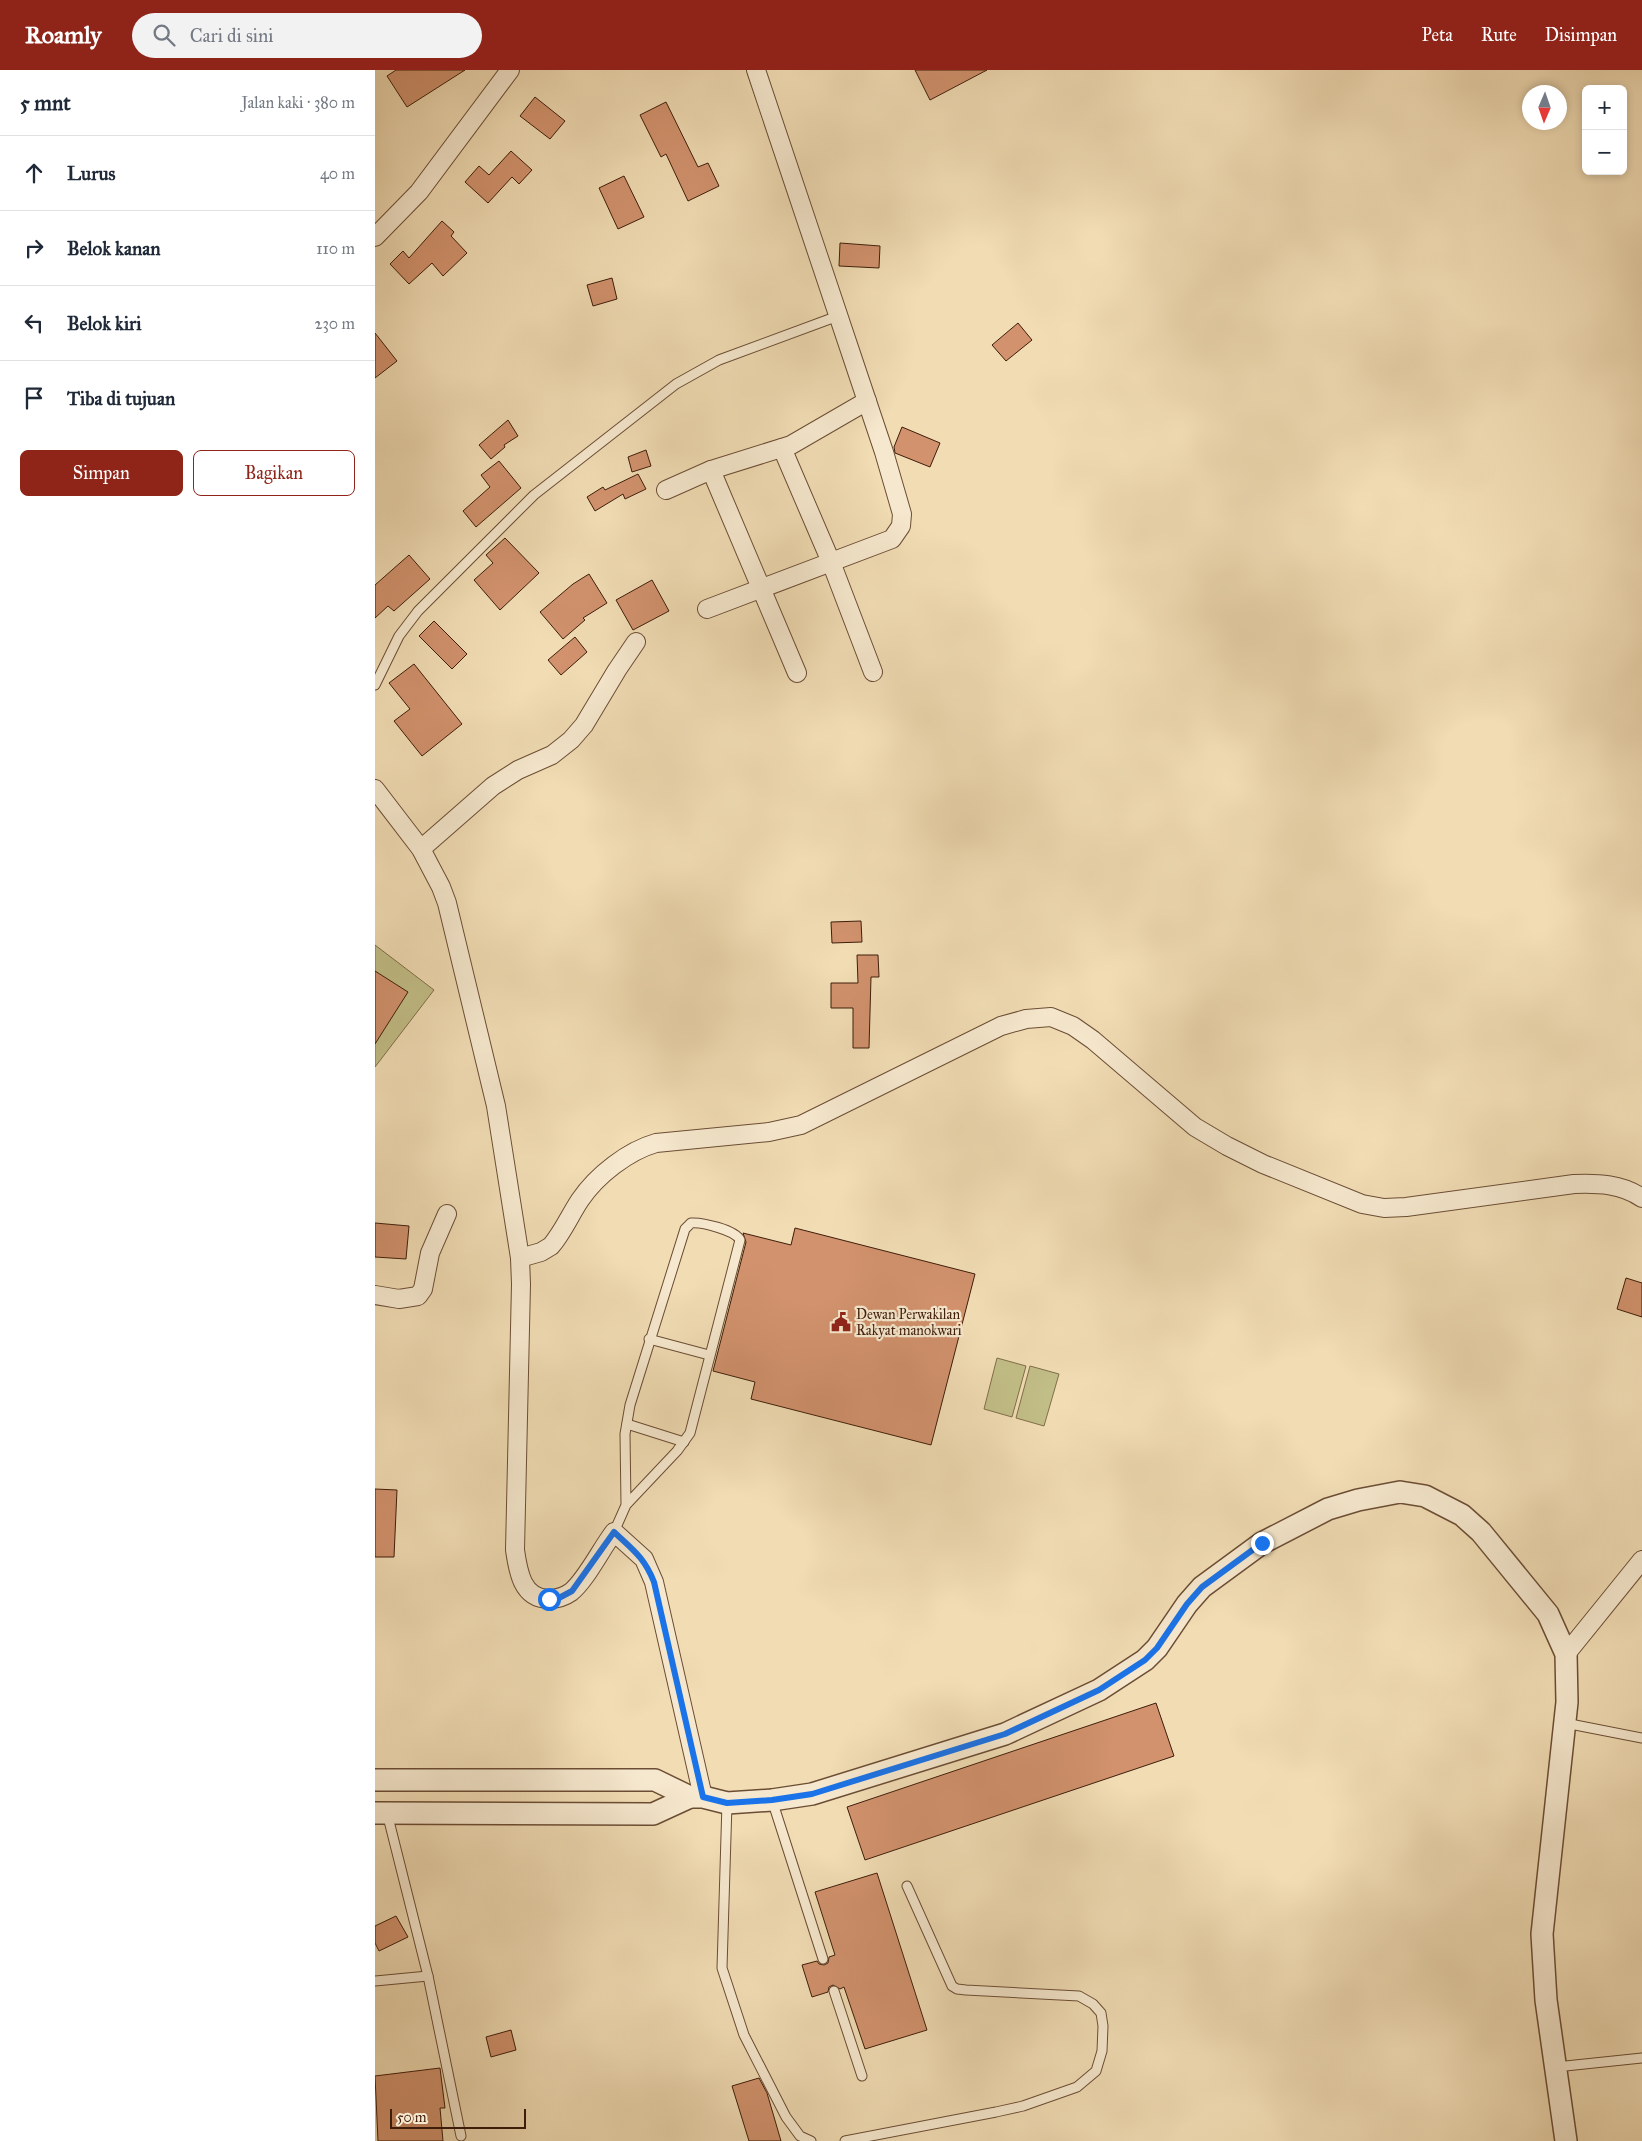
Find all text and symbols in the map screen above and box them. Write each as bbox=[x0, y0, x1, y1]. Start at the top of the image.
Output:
search box bbox=[132, 13, 482, 58]
text: Roamly bbox=[25, 20, 102, 50]
icon: search bbox=[150, 21, 178, 49]
text: Cari di sini bbox=[190, 24, 274, 47]
text: Peta bbox=[1422, 24, 1453, 46]
text: Rute bbox=[1481, 24, 1517, 46]
text: Disimpan bbox=[1545, 24, 1617, 46]
north arrow bbox=[1522, 85, 1567, 130]
map controls bbox=[1582, 85, 1627, 175]
button: + bbox=[1582, 85, 1627, 130]
text: 5 mnt bbox=[20, 90, 71, 116]
text: Jalan kaki · 380 m bbox=[241, 93, 355, 112]
button: − bbox=[1582, 130, 1627, 175]
icon: ahead bbox=[20, 159, 48, 187]
text: Lurus bbox=[67, 162, 115, 185]
text: 40 m bbox=[320, 164, 355, 183]
icon: right bbox=[20, 234, 48, 262]
text: Belok kanan bbox=[67, 237, 161, 260]
text: 110 m bbox=[316, 239, 355, 258]
icon: left bbox=[20, 309, 48, 337]
text: Belok kiri bbox=[67, 312, 141, 335]
text: 230 m bbox=[315, 314, 355, 333]
icon: arrive bbox=[20, 384, 48, 412]
text: Tiba di tujuan bbox=[67, 387, 175, 410]
button: Simpan bbox=[20, 450, 183, 496]
button: Bagikan bbox=[193, 450, 355, 496]
place label: Dewan Perwakilan Rakyat manokwari bbox=[856, 1306, 962, 1339]
public building icon: Dewan Perwakilan Rakyat manokwari bbox=[830, 1311, 852, 1333]
route end bbox=[1251, 1532, 1274, 1555]
route start bbox=[538, 1588, 561, 1611]
scale bar bbox=[390, 2106, 526, 2129]
text: 50 m bbox=[397, 2109, 426, 2126]

